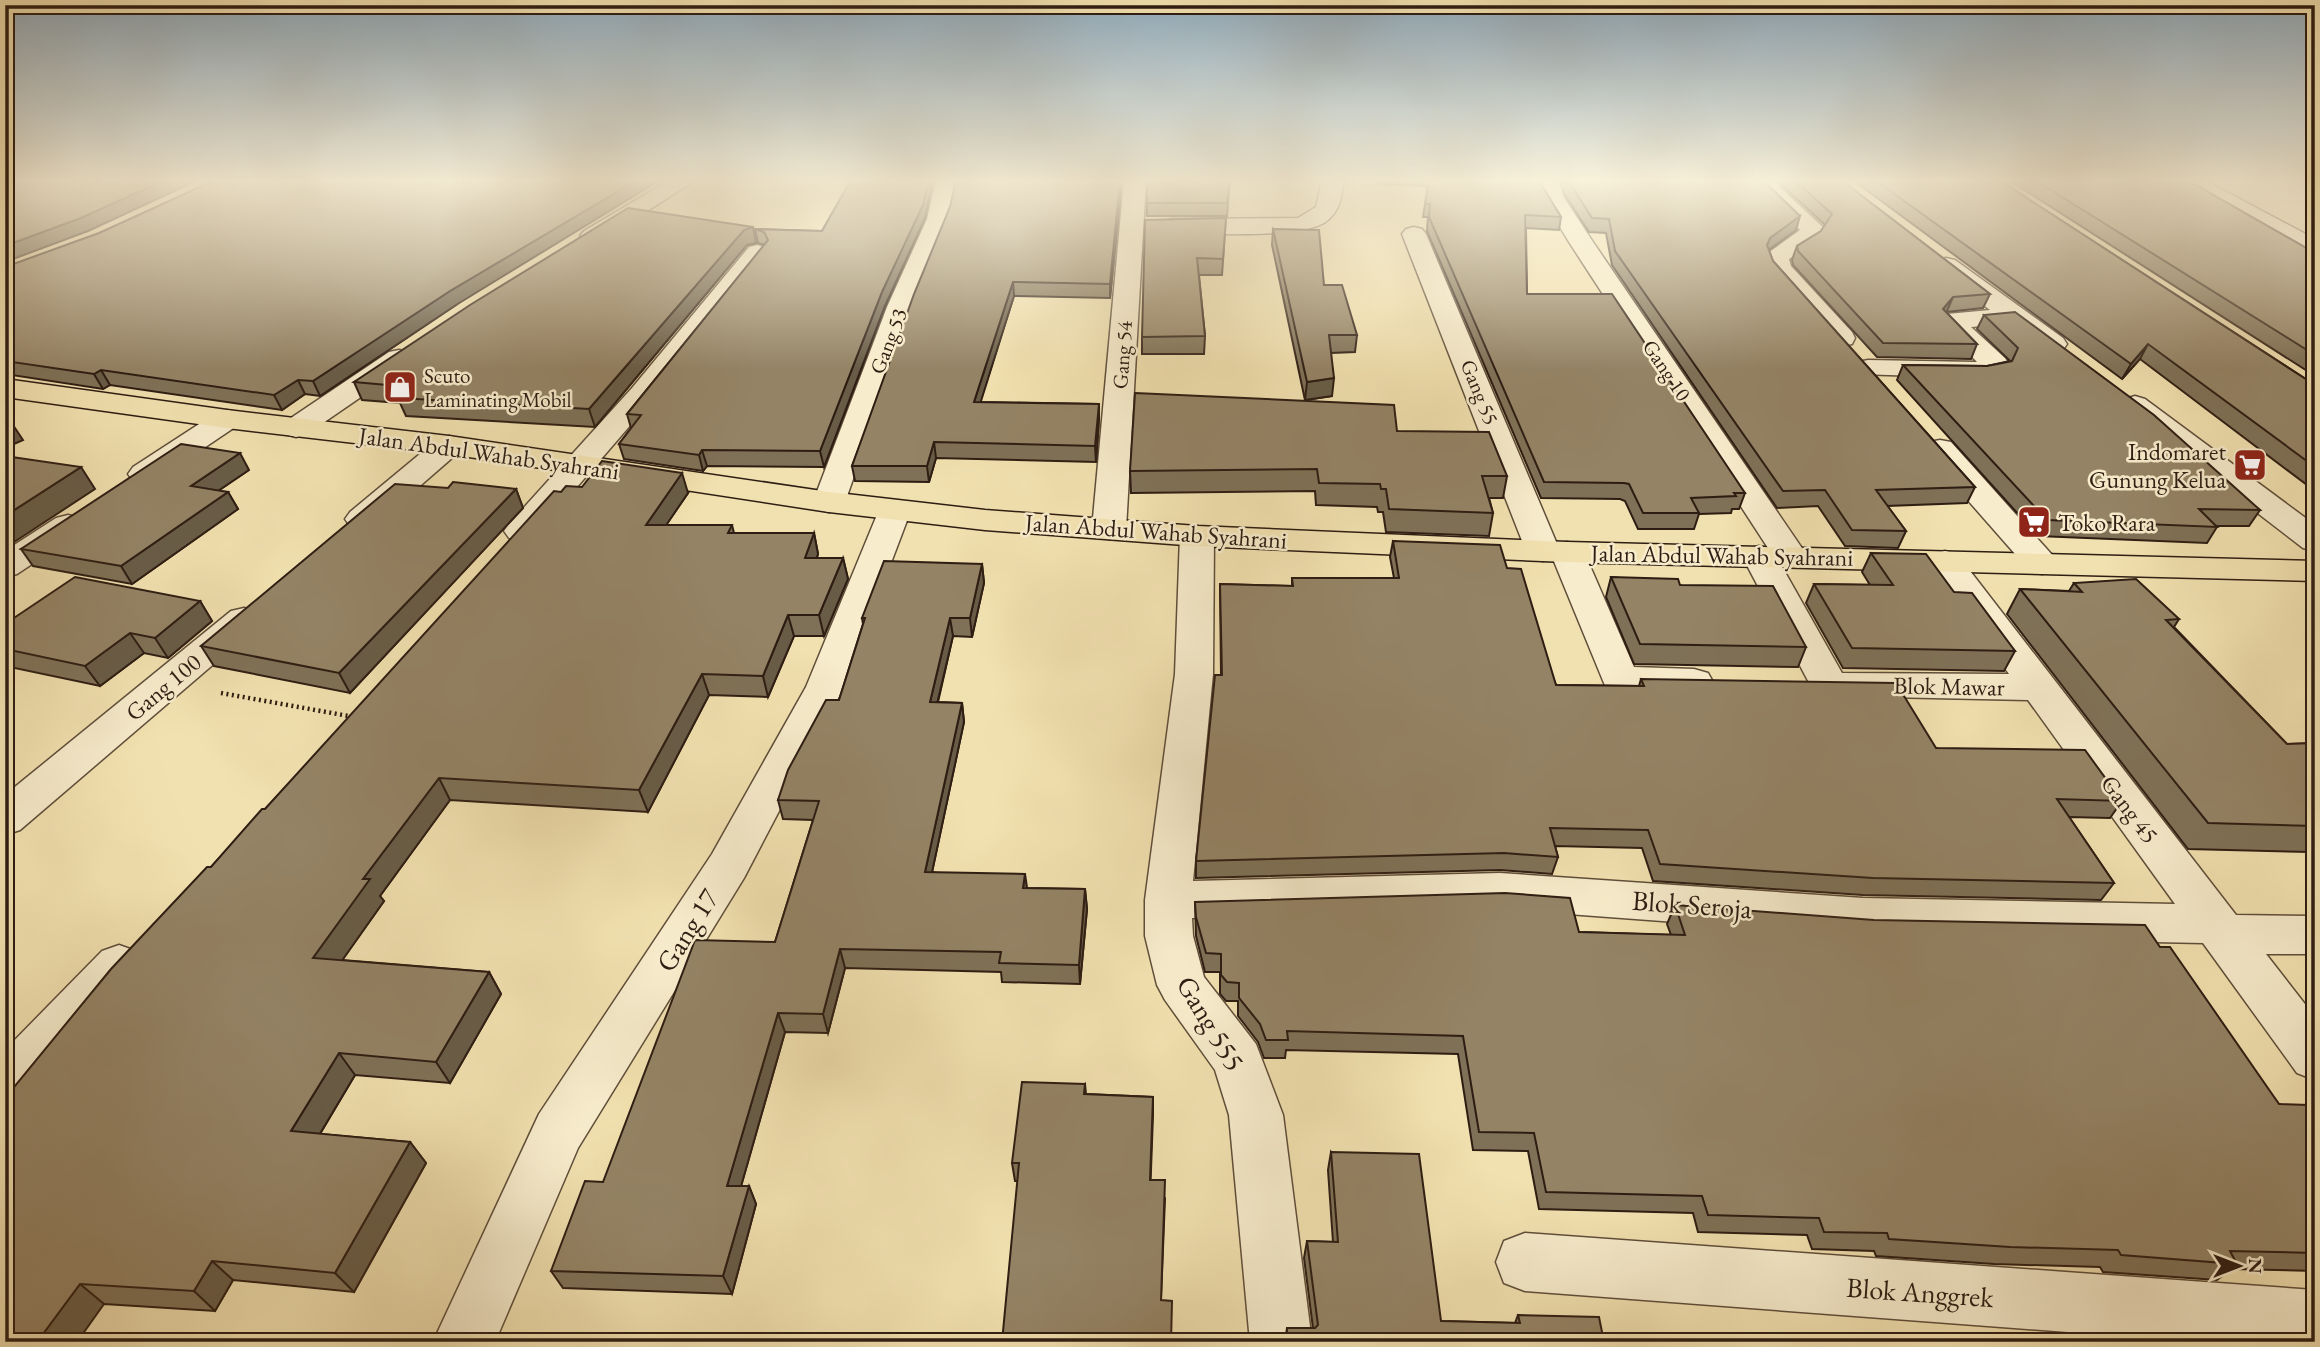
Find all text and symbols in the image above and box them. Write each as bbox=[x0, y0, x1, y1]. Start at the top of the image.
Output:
street label: Gang 53 bbox=[863, 304, 913, 378]
street label: Gang 54 bbox=[1106, 319, 1138, 390]
street label: Gang 10 bbox=[1637, 334, 1697, 406]
street label: Gang 55 bbox=[1455, 355, 1505, 429]
place label: Scuto Laminating Mobil bbox=[424, 362, 572, 413]
shop icon: Scuto Laminating Mobil bbox=[381, 368, 419, 406]
street label: Jalan Abdul Wahab Syahrani bbox=[355, 419, 621, 487]
place label: Indomaret Gunung Kelua bbox=[2089, 436, 2226, 495]
supermarket icon: Indomaret Gunung Kelua bbox=[2231, 446, 2269, 484]
supermarket icon: Toko Rara bbox=[2015, 503, 2053, 541]
street label: Jalan Abdul Wahab Syahrani bbox=[1022, 506, 1288, 556]
place label: Toko Rara bbox=[2058, 507, 2156, 538]
street label: Jalan Abdul Wahab Syahrani bbox=[1588, 537, 1854, 573]
street label: Gang 100 bbox=[119, 646, 207, 728]
street label: Blok Mawar bbox=[1893, 670, 2005, 702]
street label: Gang 45 bbox=[2094, 769, 2166, 849]
street label: Gang 17 bbox=[648, 881, 727, 978]
street label: Blok Seroja bbox=[1631, 882, 1754, 926]
street label: Gang 555 bbox=[1169, 969, 1253, 1077]
north arrow bbox=[2204, 1232, 2274, 1302]
text: N bbox=[2243, 1258, 2268, 1274]
street label: Blok Anggrek bbox=[1845, 1269, 1996, 1315]

